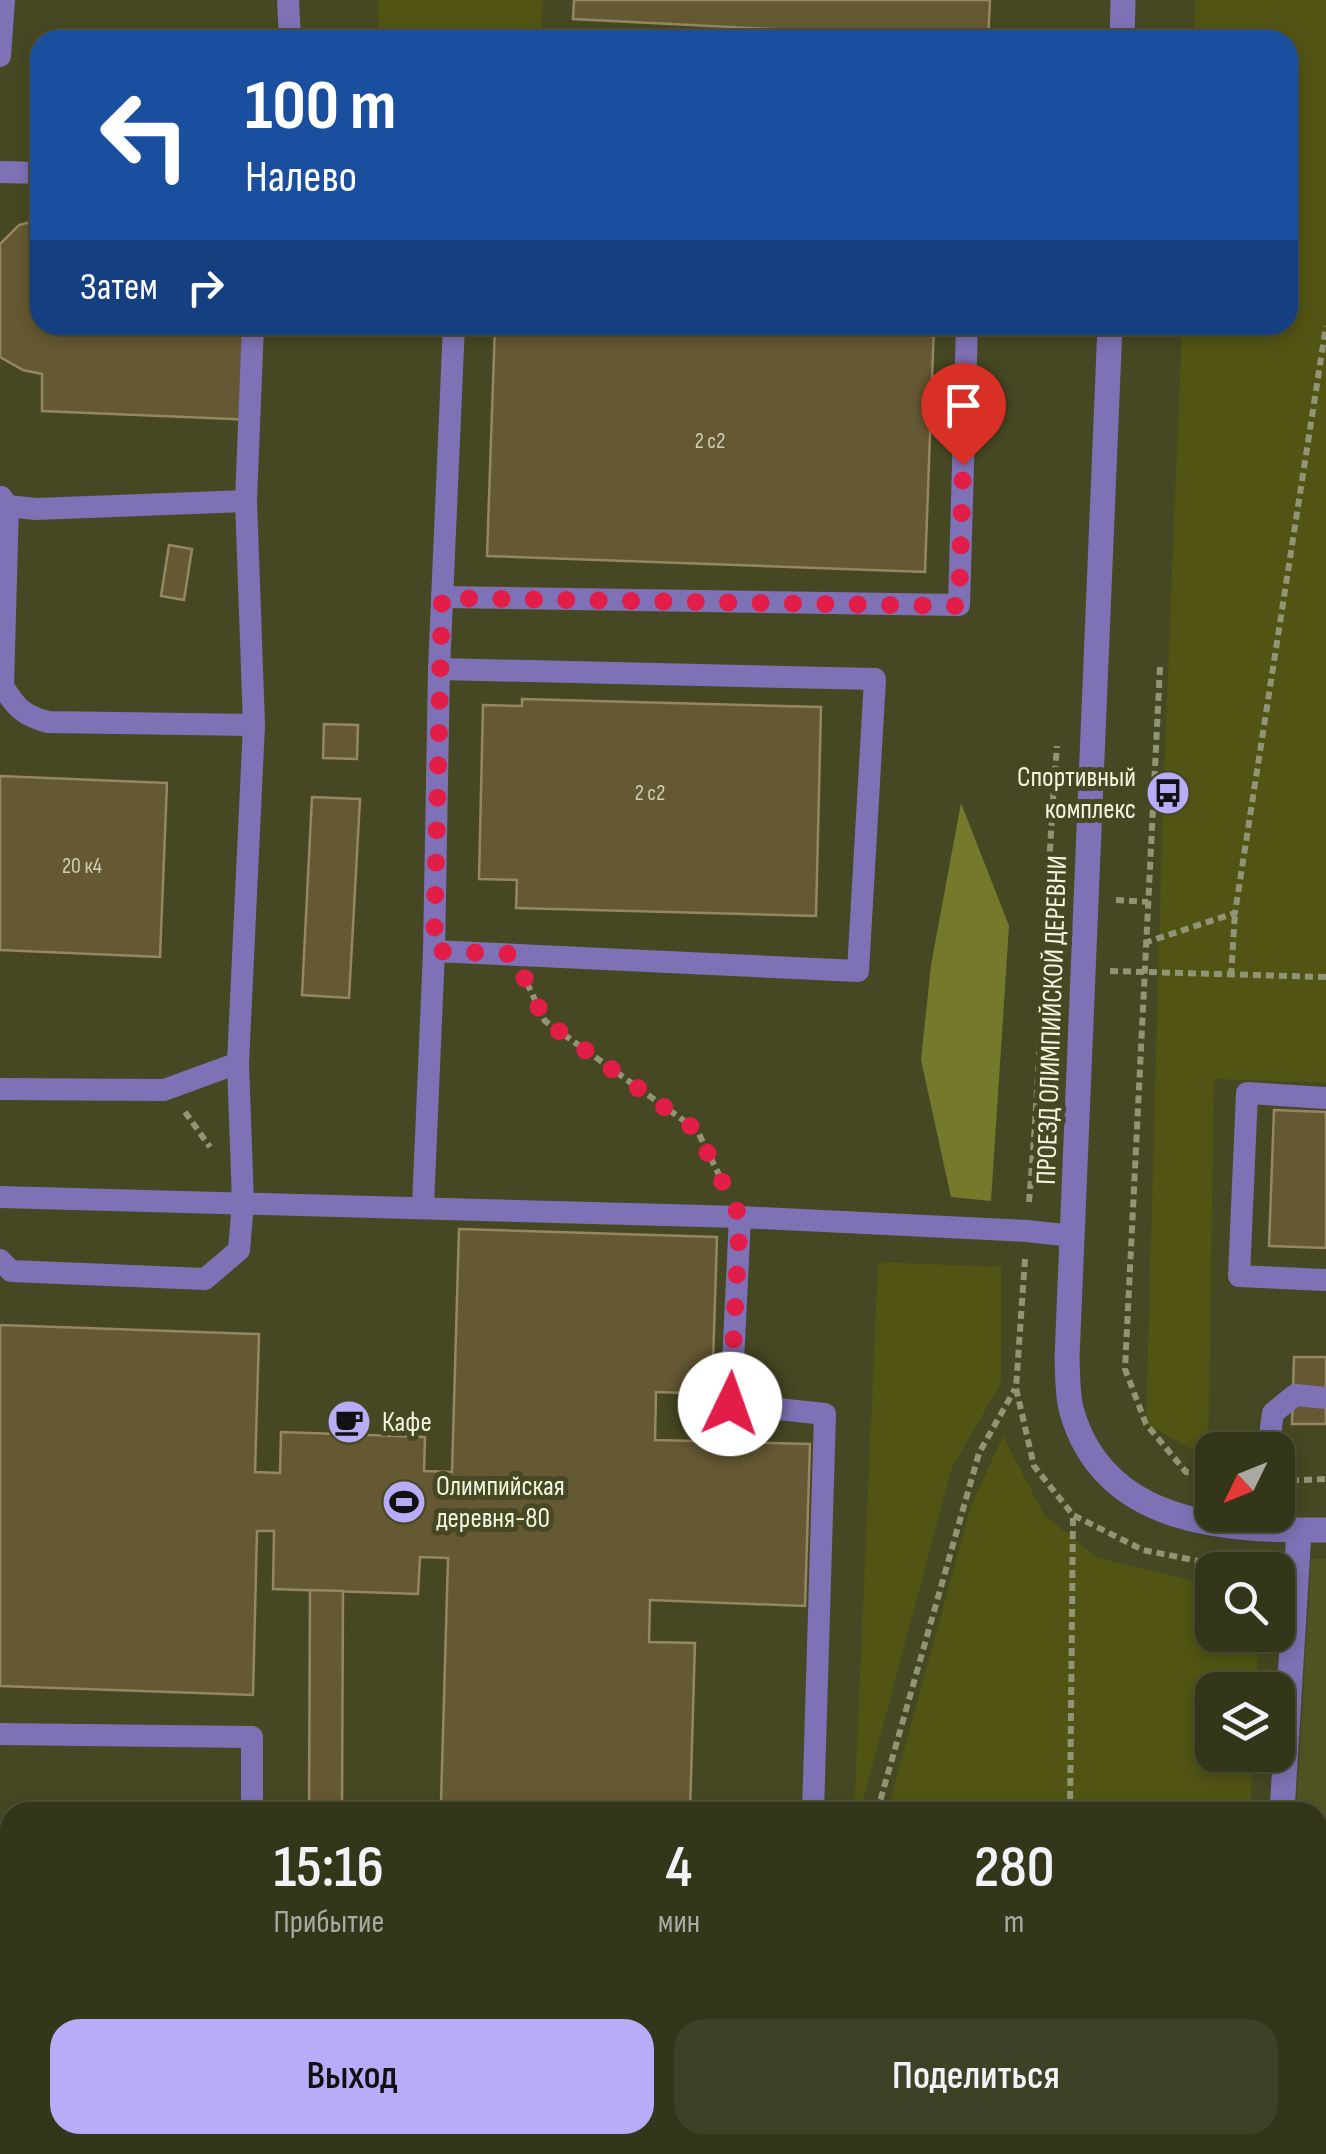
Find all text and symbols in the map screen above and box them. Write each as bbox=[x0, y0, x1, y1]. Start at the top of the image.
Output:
text: 100 m bbox=[245, 65, 396, 149]
icon: left bbox=[80, 70, 210, 200]
text: Налево bbox=[245, 150, 357, 205]
icon: right bbox=[178, 260, 233, 315]
text: Затем bbox=[80, 265, 158, 310]
pin bbox=[921, 363, 1006, 466]
icon: arrive bbox=[936, 378, 991, 433]
house number: 2 с2 bbox=[695, 428, 725, 455]
place label: Спортивный комплекс bbox=[1017, 761, 1136, 826]
bus stop icon: Спортивный комплекс bbox=[1145, 770, 1191, 816]
house number: 2 с2 bbox=[635, 780, 665, 807]
house number: 20 к4 bbox=[62, 853, 102, 880]
street label: ПРОЕЗД ОЛИМПИЙСКОЙ ДЕРЕВНИ bbox=[1030, 855, 1074, 1185]
position arrow bbox=[678, 1352, 782, 1456]
cafe icon: Кафе bbox=[326, 1399, 372, 1445]
place label: Кафе bbox=[382, 1406, 432, 1439]
north arrow bbox=[1195, 1432, 1295, 1532]
map controls bbox=[1195, 1432, 1295, 1772]
place label: Олимпийская деревня-80 bbox=[436, 1470, 565, 1535]
sports icon: Олимпийская деревня-80 bbox=[381, 1479, 427, 1525]
button: search bbox=[1195, 1552, 1295, 1652]
button: layers bbox=[1195, 1672, 1295, 1772]
text: 15:16 bbox=[274, 1832, 384, 1904]
text: 4 bbox=[666, 1832, 692, 1904]
text: 280 bbox=[974, 1832, 1055, 1904]
text: Прибытие bbox=[273, 1903, 384, 1942]
text: мин bbox=[658, 1903, 700, 1942]
text: m bbox=[1004, 1903, 1024, 1942]
button: Выход bbox=[50, 2019, 654, 2134]
button: Поделиться bbox=[674, 2019, 1278, 2134]

